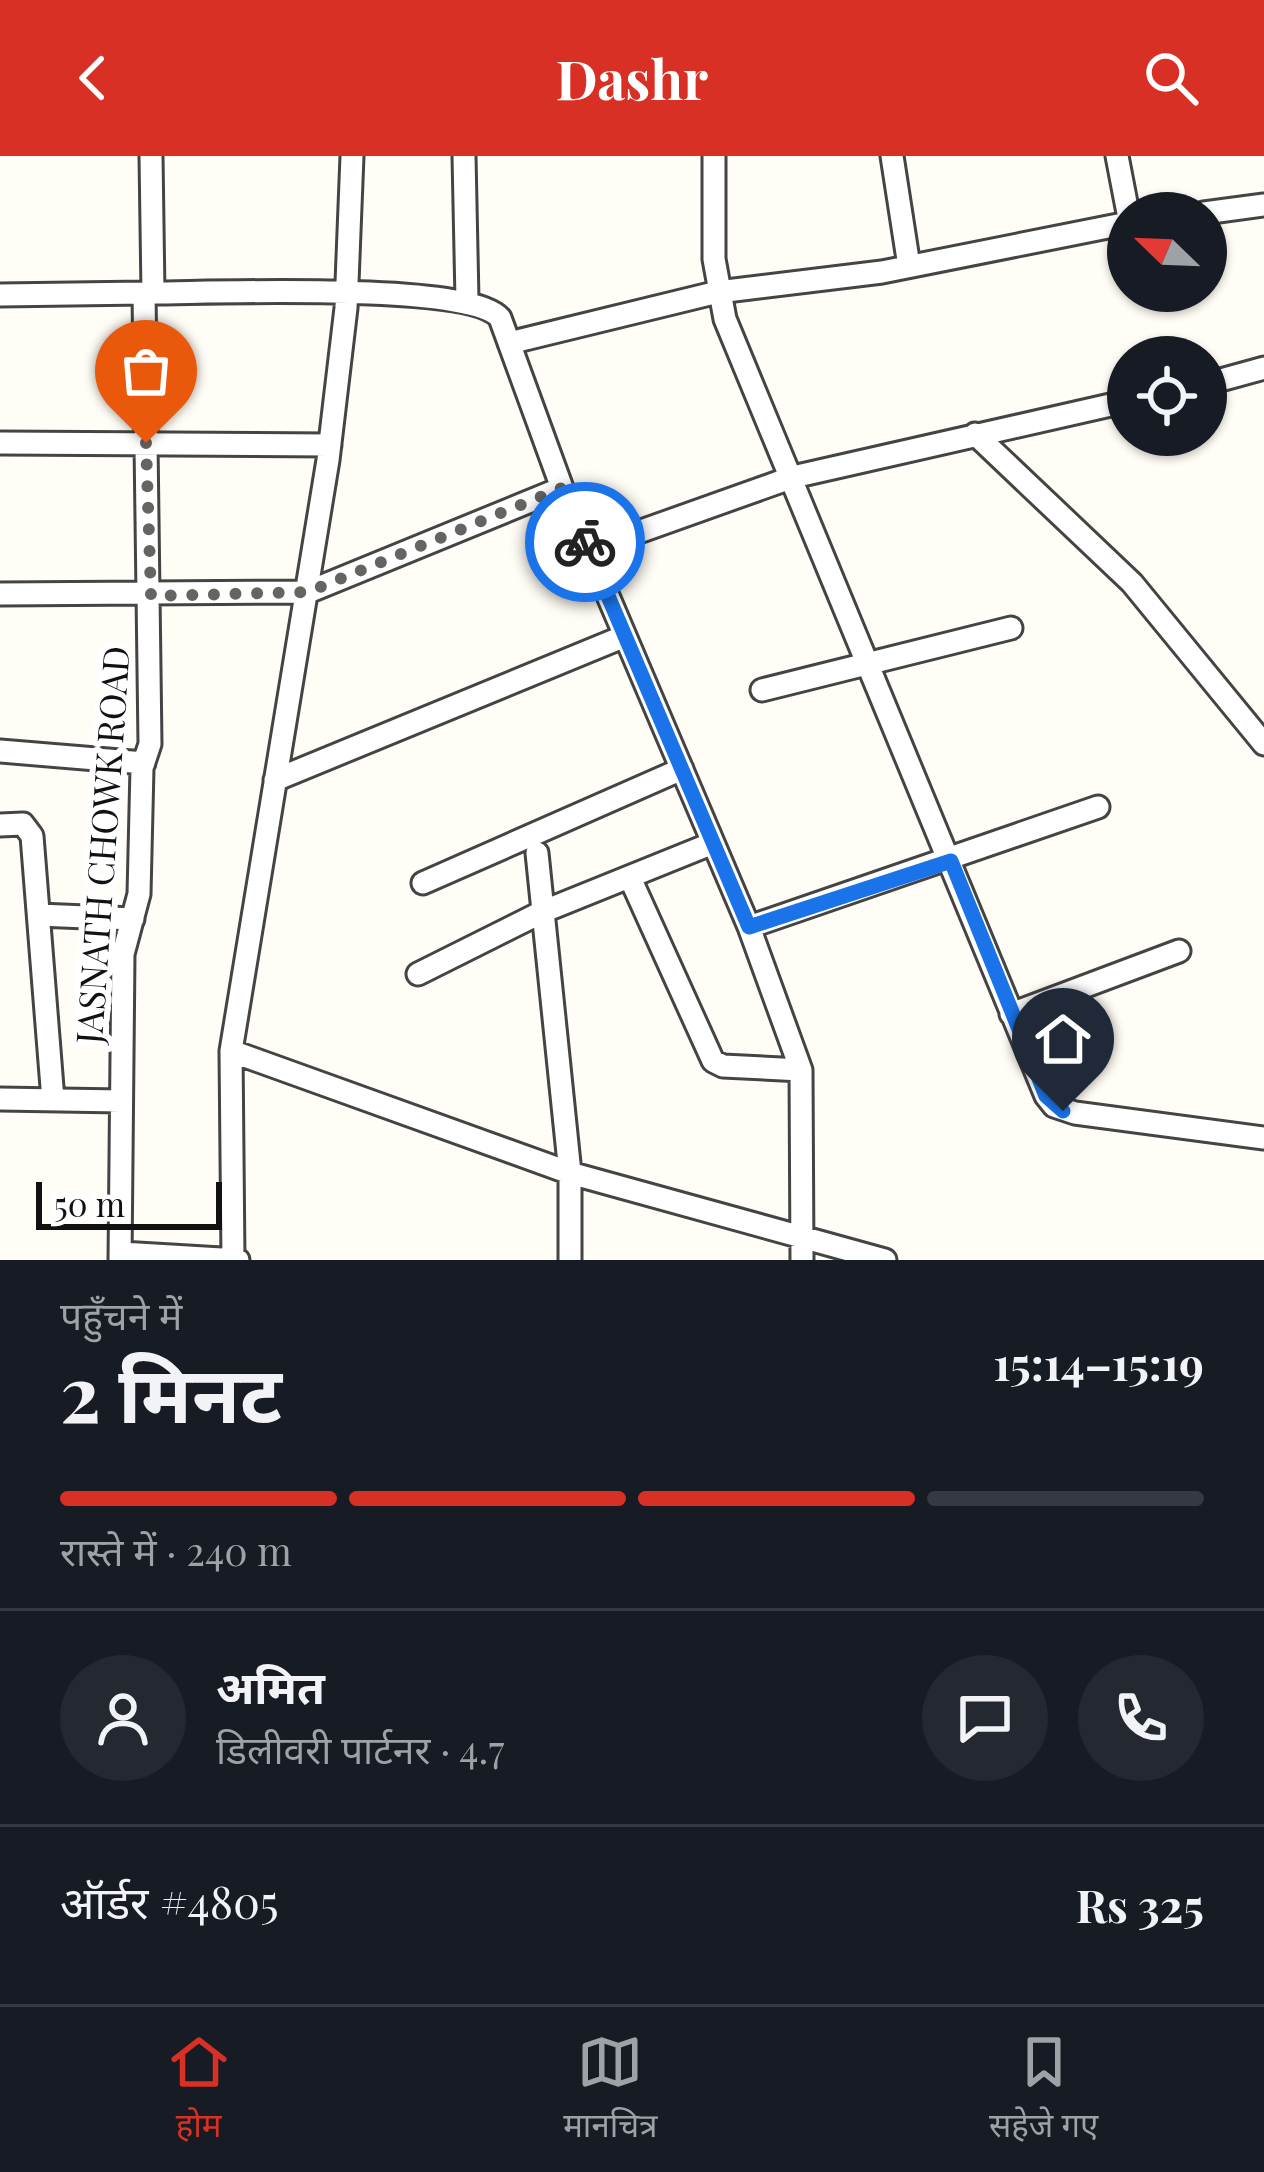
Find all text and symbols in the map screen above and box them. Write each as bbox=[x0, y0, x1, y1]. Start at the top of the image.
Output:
text: Dashr bbox=[556, 42, 708, 114]
icon: back bbox=[60, 45, 126, 111]
icon: search bbox=[1138, 45, 1204, 111]
north arrow bbox=[1107, 192, 1227, 312]
map controls bbox=[1107, 192, 1227, 456]
pin bbox=[95, 320, 197, 443]
button: locate bbox=[1107, 336, 1227, 456]
icon: bag bbox=[113, 338, 179, 404]
courier bbox=[525, 482, 645, 602]
icon: bike bbox=[552, 509, 618, 575]
street label: JASNATH CHOWK ROAD bbox=[63, 644, 139, 1046]
pin bbox=[1012, 988, 1114, 1111]
icon: home bbox=[1030, 1006, 1096, 1072]
scale bar bbox=[36, 1176, 222, 1229]
text: 50 m bbox=[54, 1181, 125, 1225]
text: पहुँचने में bbox=[60, 1288, 182, 1340]
text: 15:14–15:19 bbox=[993, 1332, 1204, 1392]
text: 2 मिनट bbox=[60, 1339, 282, 1443]
text: रास्ते में · 240 m bbox=[60, 1524, 292, 1576]
button: person bbox=[60, 1655, 186, 1781]
text: अमित bbox=[216, 1655, 325, 1715]
button: chat bbox=[922, 1655, 1048, 1781]
button: phone bbox=[1078, 1655, 1204, 1781]
text: डिलीवरी पार्टनर · 4.7 bbox=[216, 1722, 504, 1774]
text: ऑर्डर #4805 bbox=[60, 1870, 279, 1930]
text: Rs 325 bbox=[1076, 1874, 1204, 1934]
tab: होम bbox=[166, 2029, 232, 2150]
tab: मानचित्र bbox=[563, 2029, 657, 2150]
tab: सहेजे गए bbox=[989, 2029, 1098, 2150]

